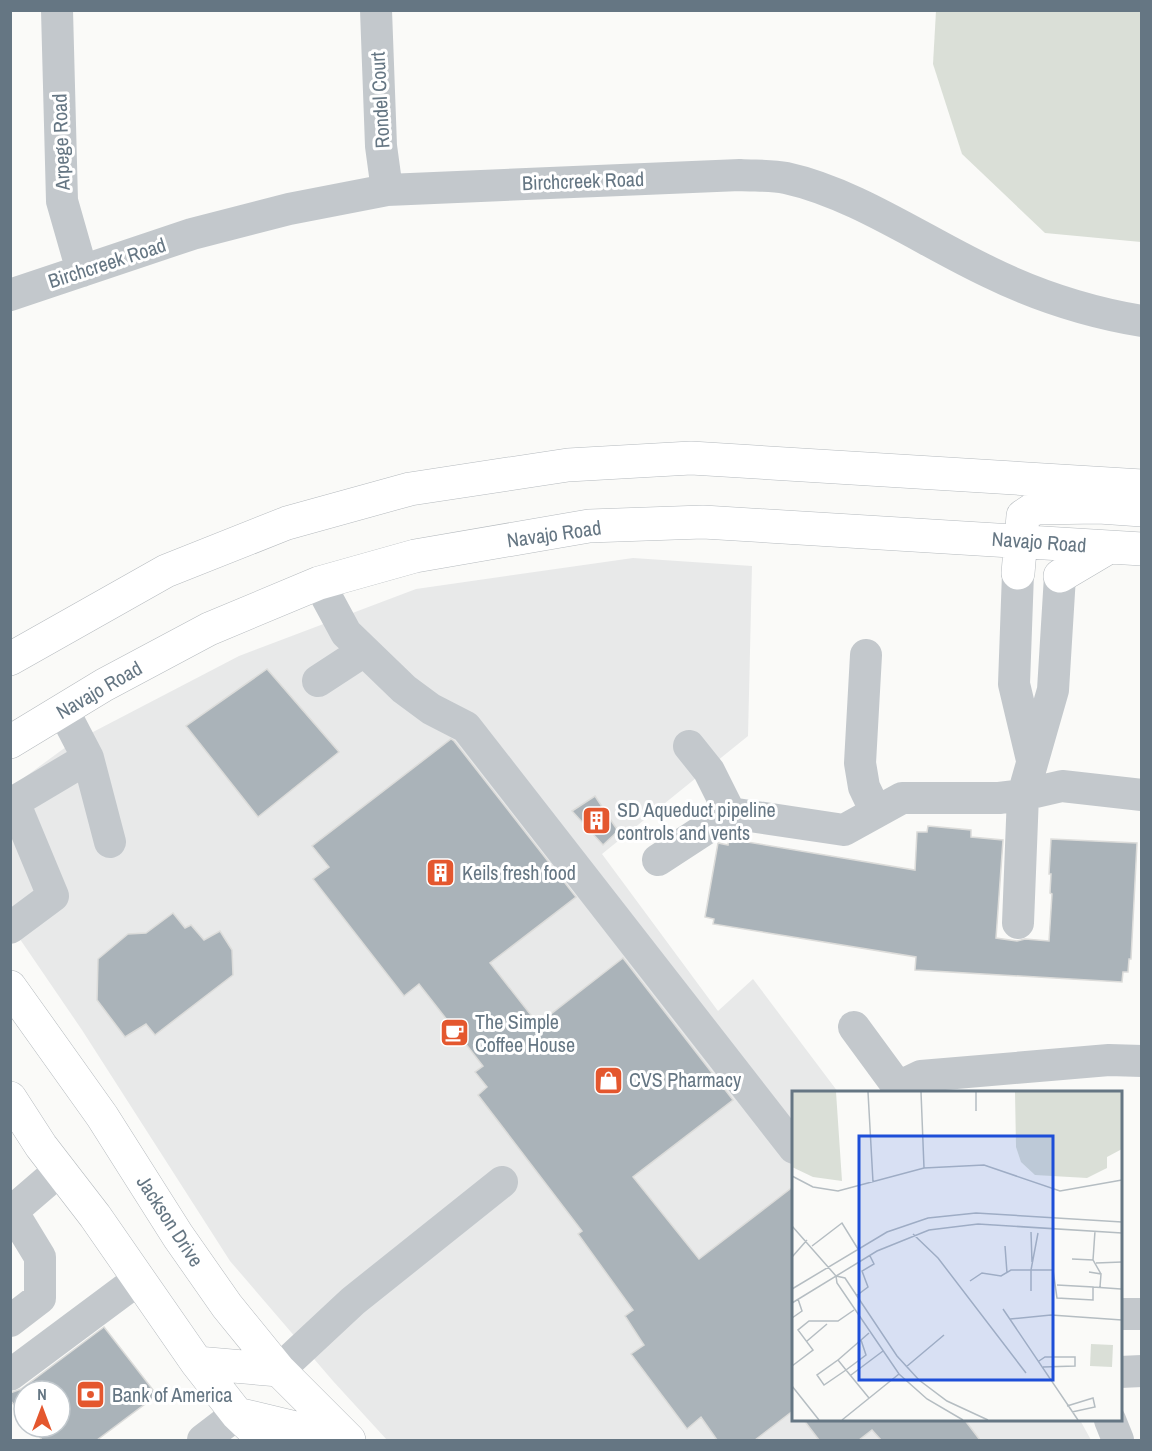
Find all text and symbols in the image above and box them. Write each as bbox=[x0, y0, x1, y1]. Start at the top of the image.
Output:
street label: Rondel Court bbox=[363, 51, 396, 149]
street label: Arpege Road bbox=[45, 93, 76, 192]
street label: Birchcreek Road bbox=[521, 165, 644, 196]
street label: Birchcreek Road bbox=[45, 231, 169, 294]
street label: Navajo Road bbox=[505, 514, 603, 553]
street label: Navajo Road bbox=[991, 525, 1087, 558]
street label: Navajo Road bbox=[51, 654, 147, 725]
place label: SD Aqueduct pipeline controls and vents bbox=[617, 796, 776, 846]
building icon: SD Aqueduct pipeline controls and vents bbox=[580, 805, 612, 837]
building icon: Keils fresh food bbox=[425, 857, 457, 889]
place label: Keils fresh food bbox=[462, 859, 576, 886]
place label: The Simple Coffee House bbox=[475, 1008, 575, 1058]
cafe icon: The Simple Coffee House bbox=[438, 1017, 470, 1049]
shop icon: CVS Pharmacy bbox=[592, 1064, 624, 1096]
place label: CVS Pharmacy bbox=[629, 1066, 742, 1093]
inset map bbox=[792, 1091, 1122, 1421]
street label: Jackson Drive bbox=[131, 1170, 210, 1272]
north arrow bbox=[12, 1379, 72, 1439]
bank icon: Bank of America bbox=[75, 1379, 107, 1411]
place label: Bank of America bbox=[112, 1381, 232, 1408]
text: N bbox=[37, 1383, 47, 1405]

